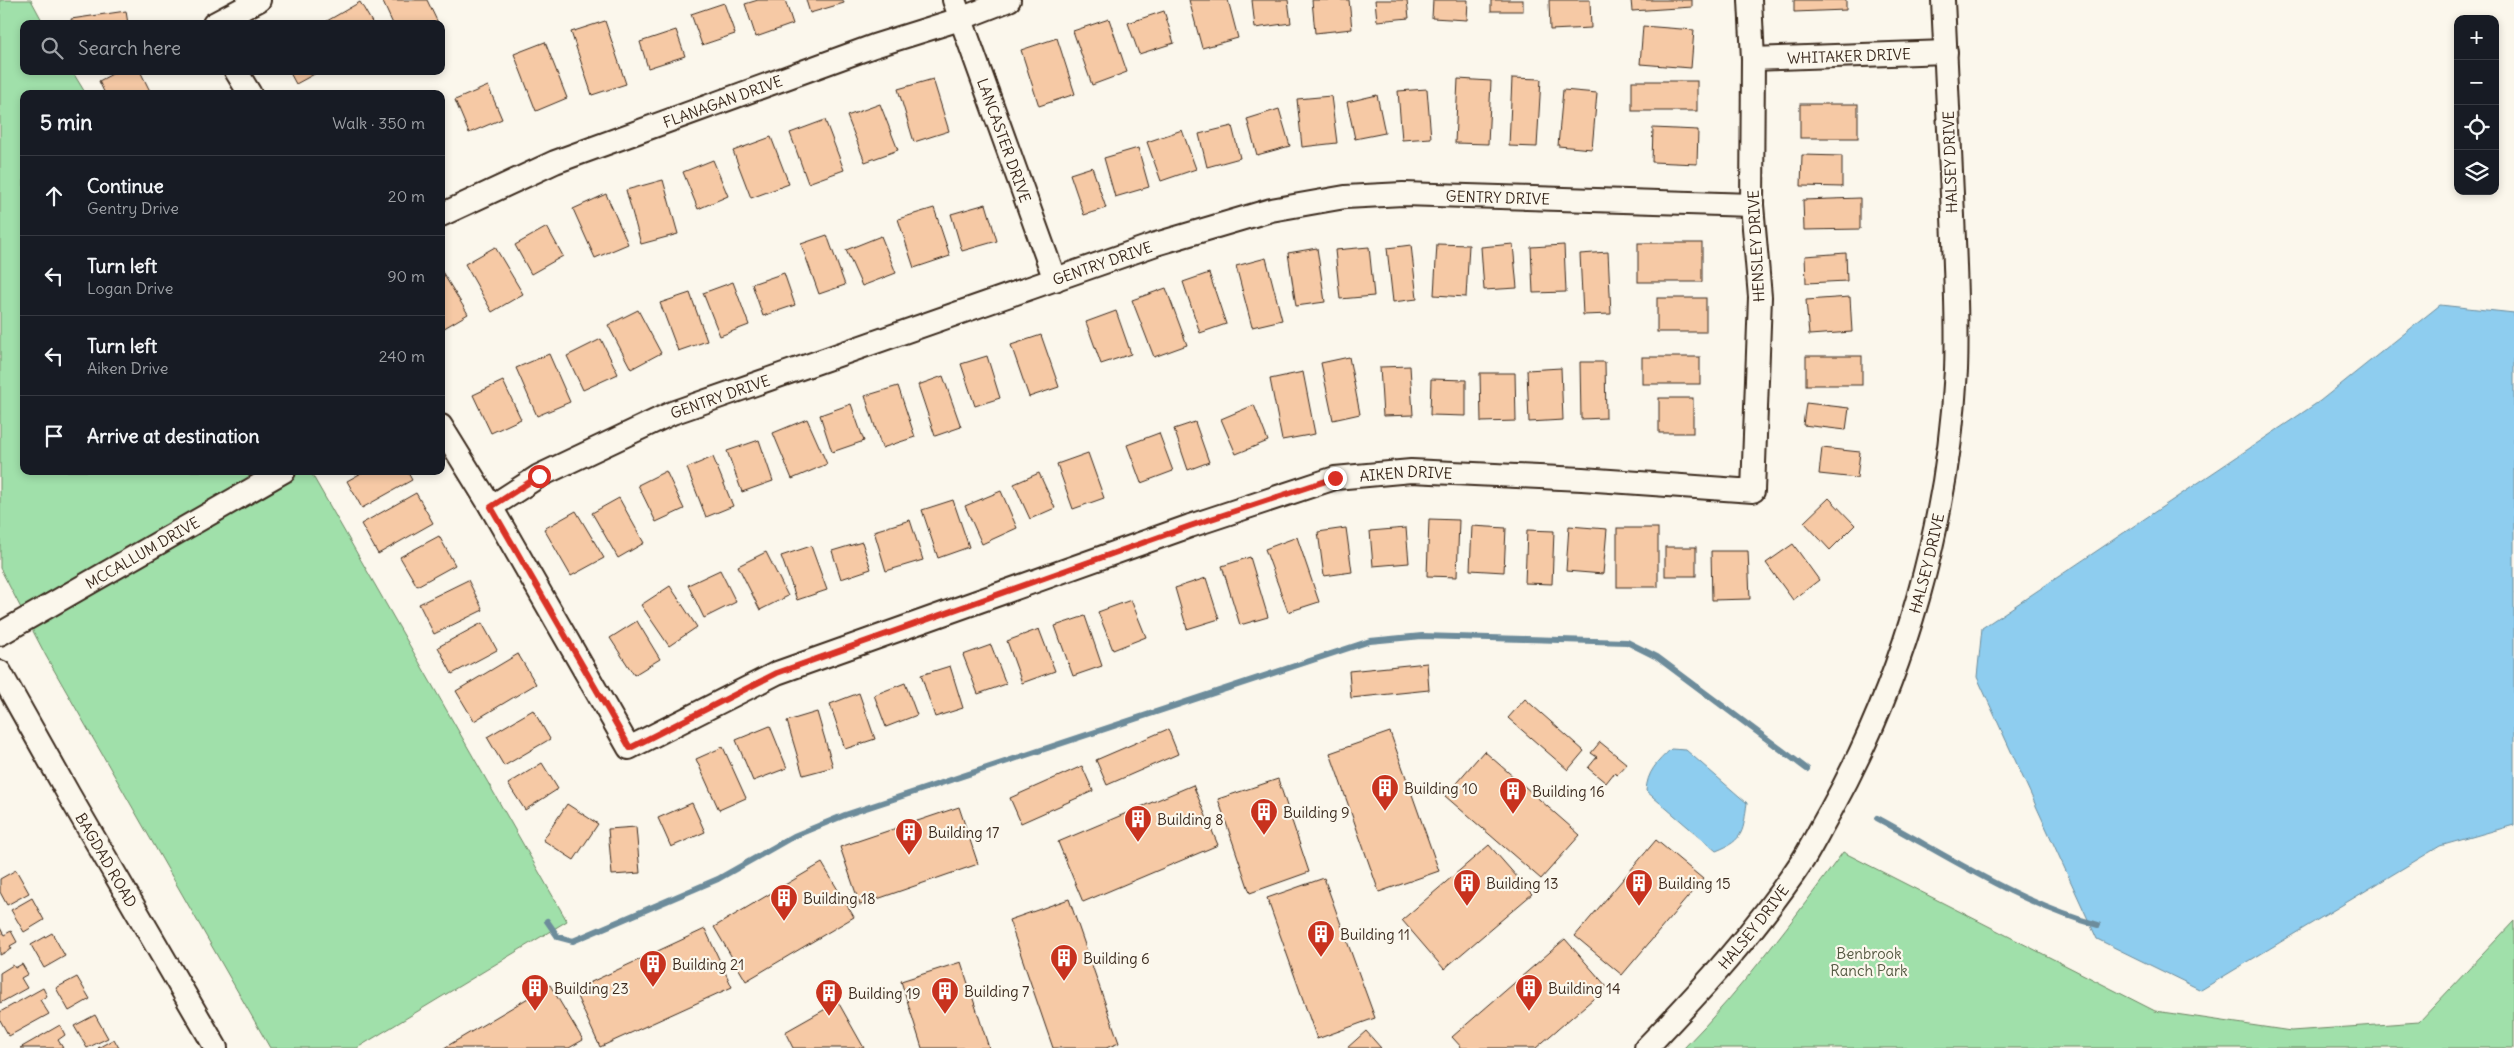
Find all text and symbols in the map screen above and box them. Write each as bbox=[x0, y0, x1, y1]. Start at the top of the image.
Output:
map controls bbox=[2454, 15, 2499, 195]
button: + bbox=[2454, 15, 2499, 60]
search box bbox=[20, 20, 445, 75]
icon: search bbox=[38, 34, 66, 62]
text: Search here bbox=[78, 36, 181, 60]
street label: WHITAKER DRIVE bbox=[1787, 44, 1911, 67]
button: − bbox=[2454, 60, 2499, 105]
street label: FLANAGAN DRIVE bbox=[660, 71, 785, 131]
street label: LANCASTER DRIVE bbox=[973, 75, 1036, 205]
button: locate bbox=[2454, 105, 2499, 150]
text: 5 min bbox=[40, 109, 92, 136]
street label: HALSEY DRIVE bbox=[1939, 110, 1961, 214]
text: Walk · 350 m bbox=[332, 113, 425, 133]
button: layers bbox=[2454, 150, 2499, 195]
text: Continue bbox=[87, 174, 164, 198]
icon: ahead bbox=[40, 182, 68, 210]
text: 20 m bbox=[388, 186, 425, 206]
street label: GENTRY DRIVE bbox=[1445, 186, 1550, 208]
street label: HENSLEY DRIVE bbox=[1744, 189, 1768, 302]
text: Gentry Drive bbox=[87, 198, 179, 218]
street label: GENTRY DRIVE bbox=[1050, 237, 1155, 289]
text: Turn left bbox=[87, 254, 157, 278]
icon: left bbox=[40, 262, 68, 290]
text: 90 m bbox=[387, 266, 425, 286]
text: Logan Drive bbox=[87, 278, 173, 298]
text: Turn left bbox=[87, 334, 157, 358]
icon: left bbox=[40, 342, 68, 370]
text: 240 m bbox=[379, 346, 425, 366]
text: Aiken Drive bbox=[87, 358, 168, 378]
street label: GENTRY DRIVE bbox=[668, 370, 772, 422]
icon: arrive bbox=[40, 422, 68, 450]
text: Arrive at destination bbox=[87, 424, 260, 448]
street label: AIKEN DRIVE bbox=[1359, 461, 1453, 485]
route start bbox=[528, 465, 551, 488]
route end bbox=[1324, 467, 1347, 490]
street label: HALSEY DRIVE bbox=[1905, 511, 1948, 616]
street label: MCCALLUM DRIVE bbox=[82, 512, 203, 593]
building icon: Building 10 bbox=[1370, 773, 1400, 812]
building icon: Building 16 bbox=[1498, 776, 1528, 815]
place label: Building 10 bbox=[1404, 779, 1478, 798]
place label: Building 16 bbox=[1532, 782, 1605, 801]
building icon: Building 9 bbox=[1249, 797, 1279, 836]
place label: Building 9 bbox=[1283, 803, 1350, 822]
building icon: Building 8 bbox=[1123, 804, 1153, 843]
street label: BAGDAD ROAD bbox=[72, 809, 142, 911]
place label: Building 8 bbox=[1157, 810, 1224, 829]
building icon: Building 17 bbox=[894, 817, 924, 856]
place label: Building 17 bbox=[928, 823, 999, 842]
building icon: Building 13 bbox=[1452, 868, 1482, 907]
building icon: Building 15 bbox=[1624, 868, 1654, 907]
place label: Building 13 bbox=[1486, 874, 1559, 893]
place label: Building 15 bbox=[1658, 874, 1731, 893]
street label: HALSEY DRIVE bbox=[1714, 881, 1793, 973]
building icon: Building 18 bbox=[769, 883, 799, 922]
place label: Building 18 bbox=[803, 889, 876, 908]
building icon: Building 11 bbox=[1306, 919, 1336, 958]
place label: Building 11 bbox=[1340, 925, 1410, 944]
building icon: Building 6 bbox=[1049, 943, 1079, 982]
park label: Benbrook Ranch Park bbox=[1830, 944, 1908, 980]
building icon: Building 21 bbox=[638, 949, 668, 988]
place label: Building 6 bbox=[1083, 949, 1150, 968]
place label: Building 21 bbox=[672, 955, 744, 974]
building icon: Building 23 bbox=[520, 973, 550, 1012]
building icon: Building 14 bbox=[1514, 973, 1544, 1012]
building icon: Building 7 bbox=[930, 976, 960, 1015]
building icon: Building 19 bbox=[814, 978, 844, 1017]
place label: Building 23 bbox=[554, 979, 629, 998]
place label: Building 14 bbox=[1548, 979, 1621, 998]
place label: Building 7 bbox=[964, 982, 1029, 1001]
place label: Building 19 bbox=[848, 984, 921, 1003]

